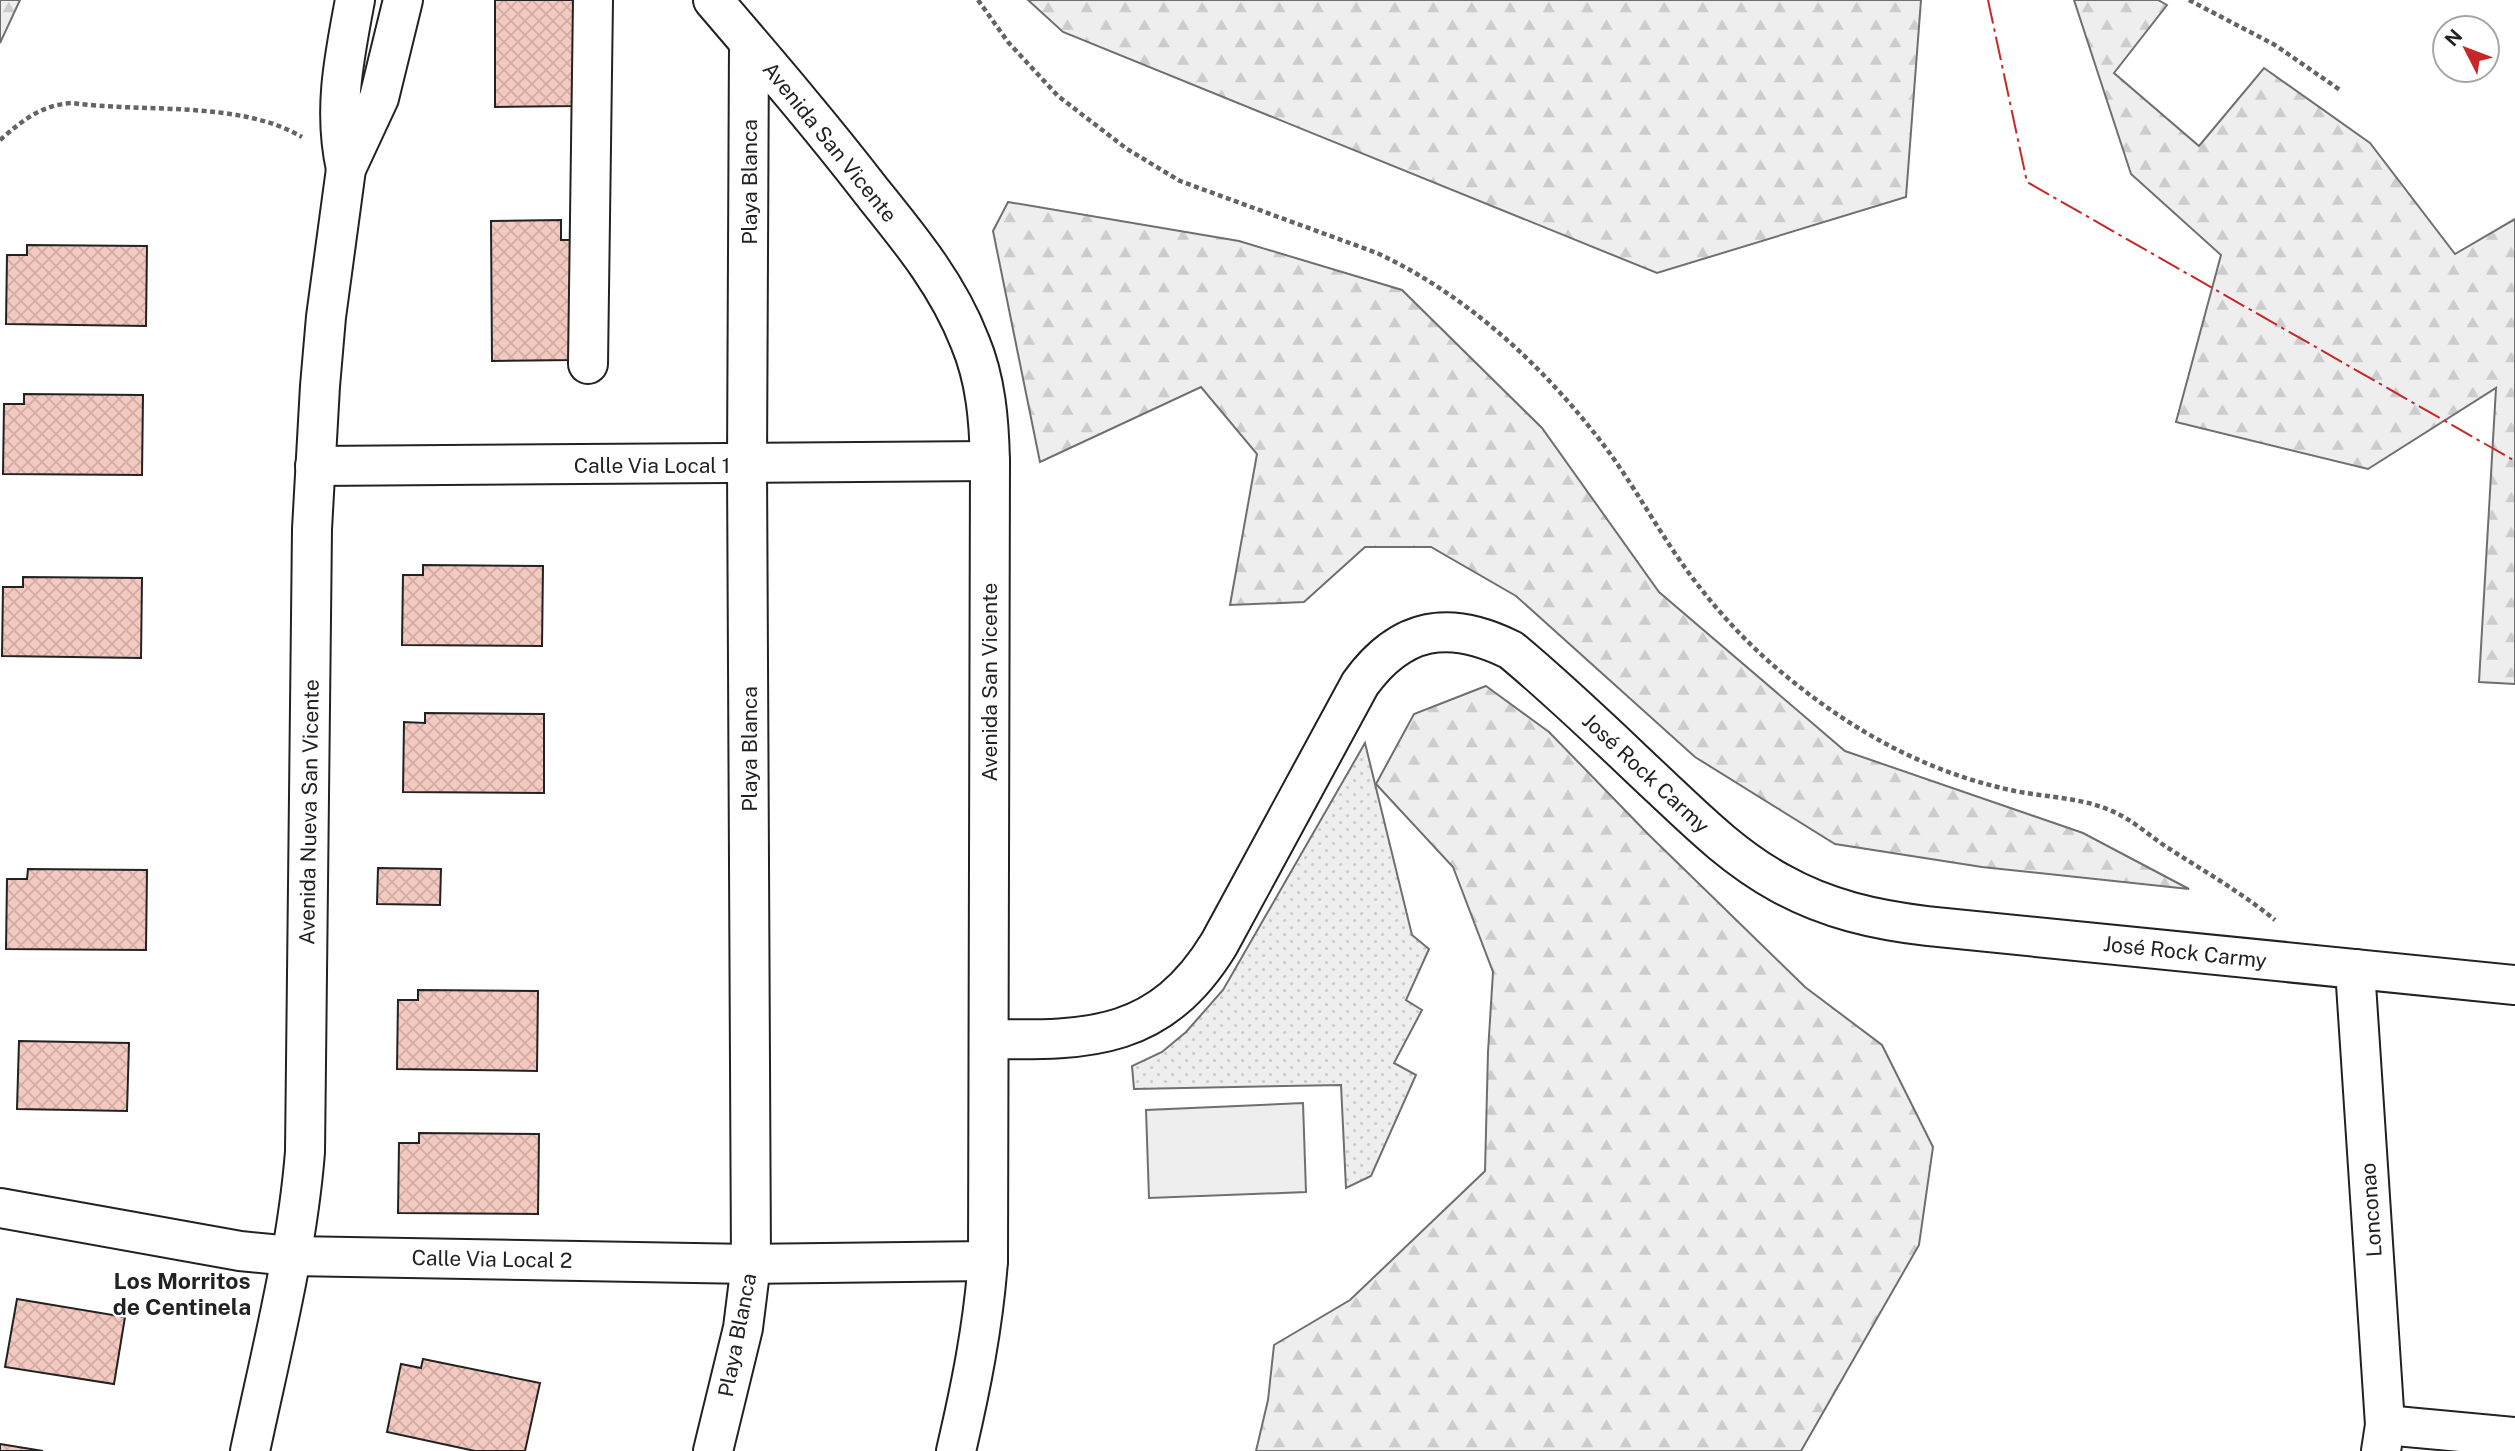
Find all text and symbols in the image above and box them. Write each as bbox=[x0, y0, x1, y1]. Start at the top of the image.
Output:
north arrow bbox=[2431, 14, 2501, 84]
text: N bbox=[2440, 25, 2467, 51]
street label: Avenida San Vicente bbox=[758, 57, 902, 227]
street label: Playa Blanca bbox=[737, 119, 762, 245]
street label: Calle Via Local 1 bbox=[574, 453, 730, 478]
street label: Avenida San Vicente bbox=[977, 583, 1002, 781]
street label: Avenida Nueva San Vicente bbox=[294, 679, 324, 945]
street label: Playa Blanca bbox=[737, 686, 762, 812]
street label: José Rock Carmy bbox=[1577, 708, 1715, 838]
street label: José Rock Carmy bbox=[2102, 931, 2268, 973]
street label: Lonconao bbox=[2355, 1162, 2387, 1258]
street label: Calle Via Local 2 bbox=[411, 1245, 573, 1273]
district label: Los Morritos de Centinela bbox=[113, 1267, 251, 1320]
street label: Playa Blanca bbox=[713, 1271, 761, 1399]

